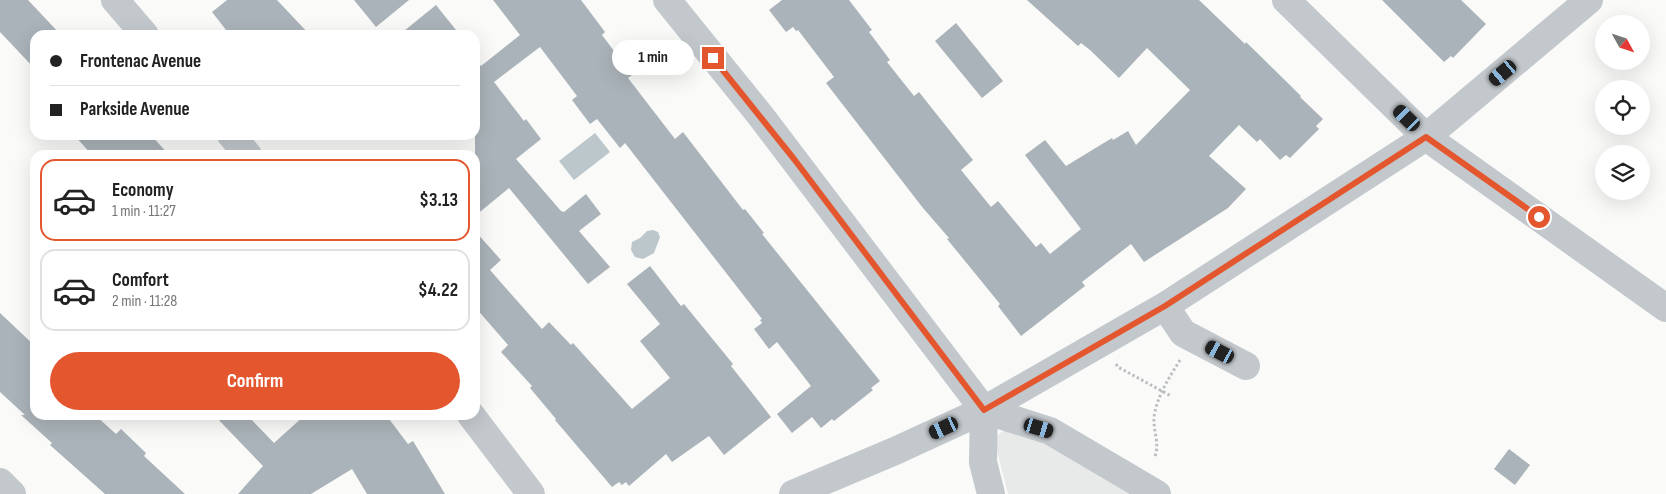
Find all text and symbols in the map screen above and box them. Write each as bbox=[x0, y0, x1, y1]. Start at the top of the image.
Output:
north arrow bbox=[1595, 15, 1650, 70]
map controls bbox=[1595, 15, 1650, 200]
callout: 1 min bbox=[613, 40, 696, 76]
route end bbox=[702, 47, 724, 69]
text: 1 min bbox=[638, 48, 668, 67]
text: Frontenac Avenue bbox=[80, 50, 201, 73]
car bbox=[1486, 58, 1519, 88]
button: locate bbox=[1595, 80, 1650, 135]
text: Parkside Avenue bbox=[80, 98, 190, 121]
car bbox=[1391, 102, 1423, 134]
button: layers bbox=[1595, 145, 1650, 200]
icon: car bbox=[52, 178, 97, 223]
text: Economy bbox=[112, 179, 174, 202]
text: $3.13 bbox=[419, 189, 458, 212]
text: 1 min · 11:27 bbox=[112, 202, 176, 221]
route start bbox=[1528, 206, 1550, 228]
icon: car bbox=[52, 268, 97, 313]
text: Comfort bbox=[112, 269, 169, 292]
text: $4.22 bbox=[418, 279, 458, 302]
text: 2 min · 11:28 bbox=[112, 292, 177, 311]
car bbox=[1203, 338, 1236, 366]
button: Confirm bbox=[50, 352, 460, 410]
car bbox=[927, 415, 960, 441]
car bbox=[1022, 416, 1055, 440]

